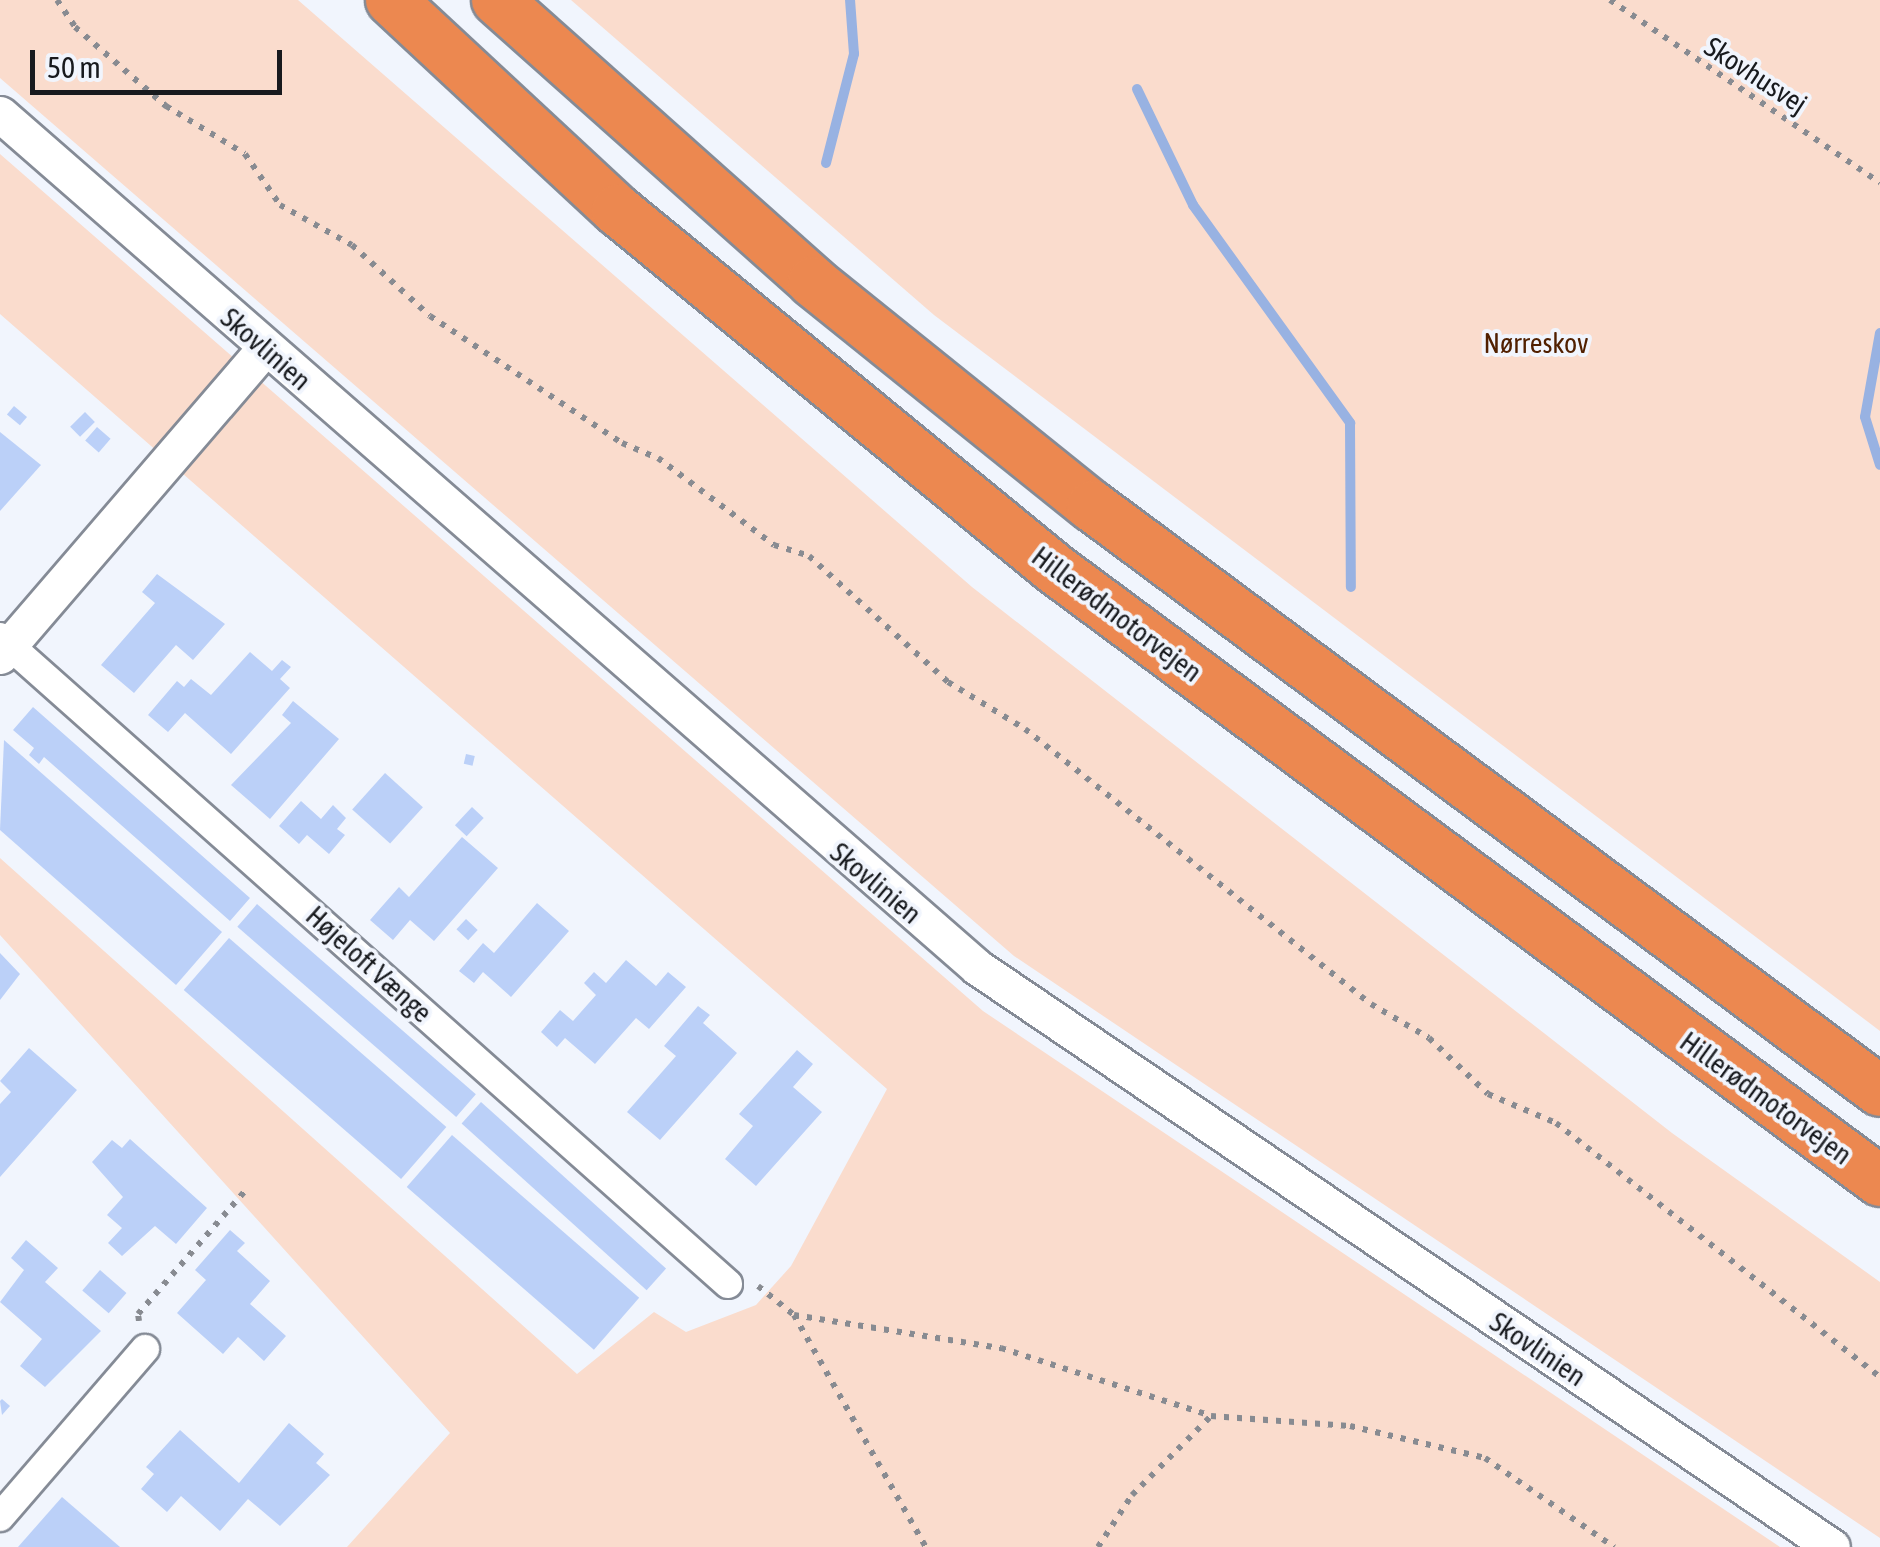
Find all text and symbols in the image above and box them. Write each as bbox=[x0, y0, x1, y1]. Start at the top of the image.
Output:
scale bar bbox=[35, 30, 288, 92]
street label: Skovhusvej bbox=[1698, 30, 1814, 120]
text: 50 m bbox=[47, 50, 101, 84]
street label: Skovlinien bbox=[214, 301, 318, 397]
park label: Nørreskov bbox=[1484, 326, 1588, 360]
street label: Hillerødmotorvejen bbox=[1025, 539, 1209, 689]
street label: Skovlinien bbox=[824, 835, 928, 931]
street label: Højeloft Vænge bbox=[299, 899, 439, 1029]
street label: Hillerødmotorvejen bbox=[1674, 1024, 1858, 1172]
street label: Skovlinien bbox=[1484, 1305, 1592, 1393]

